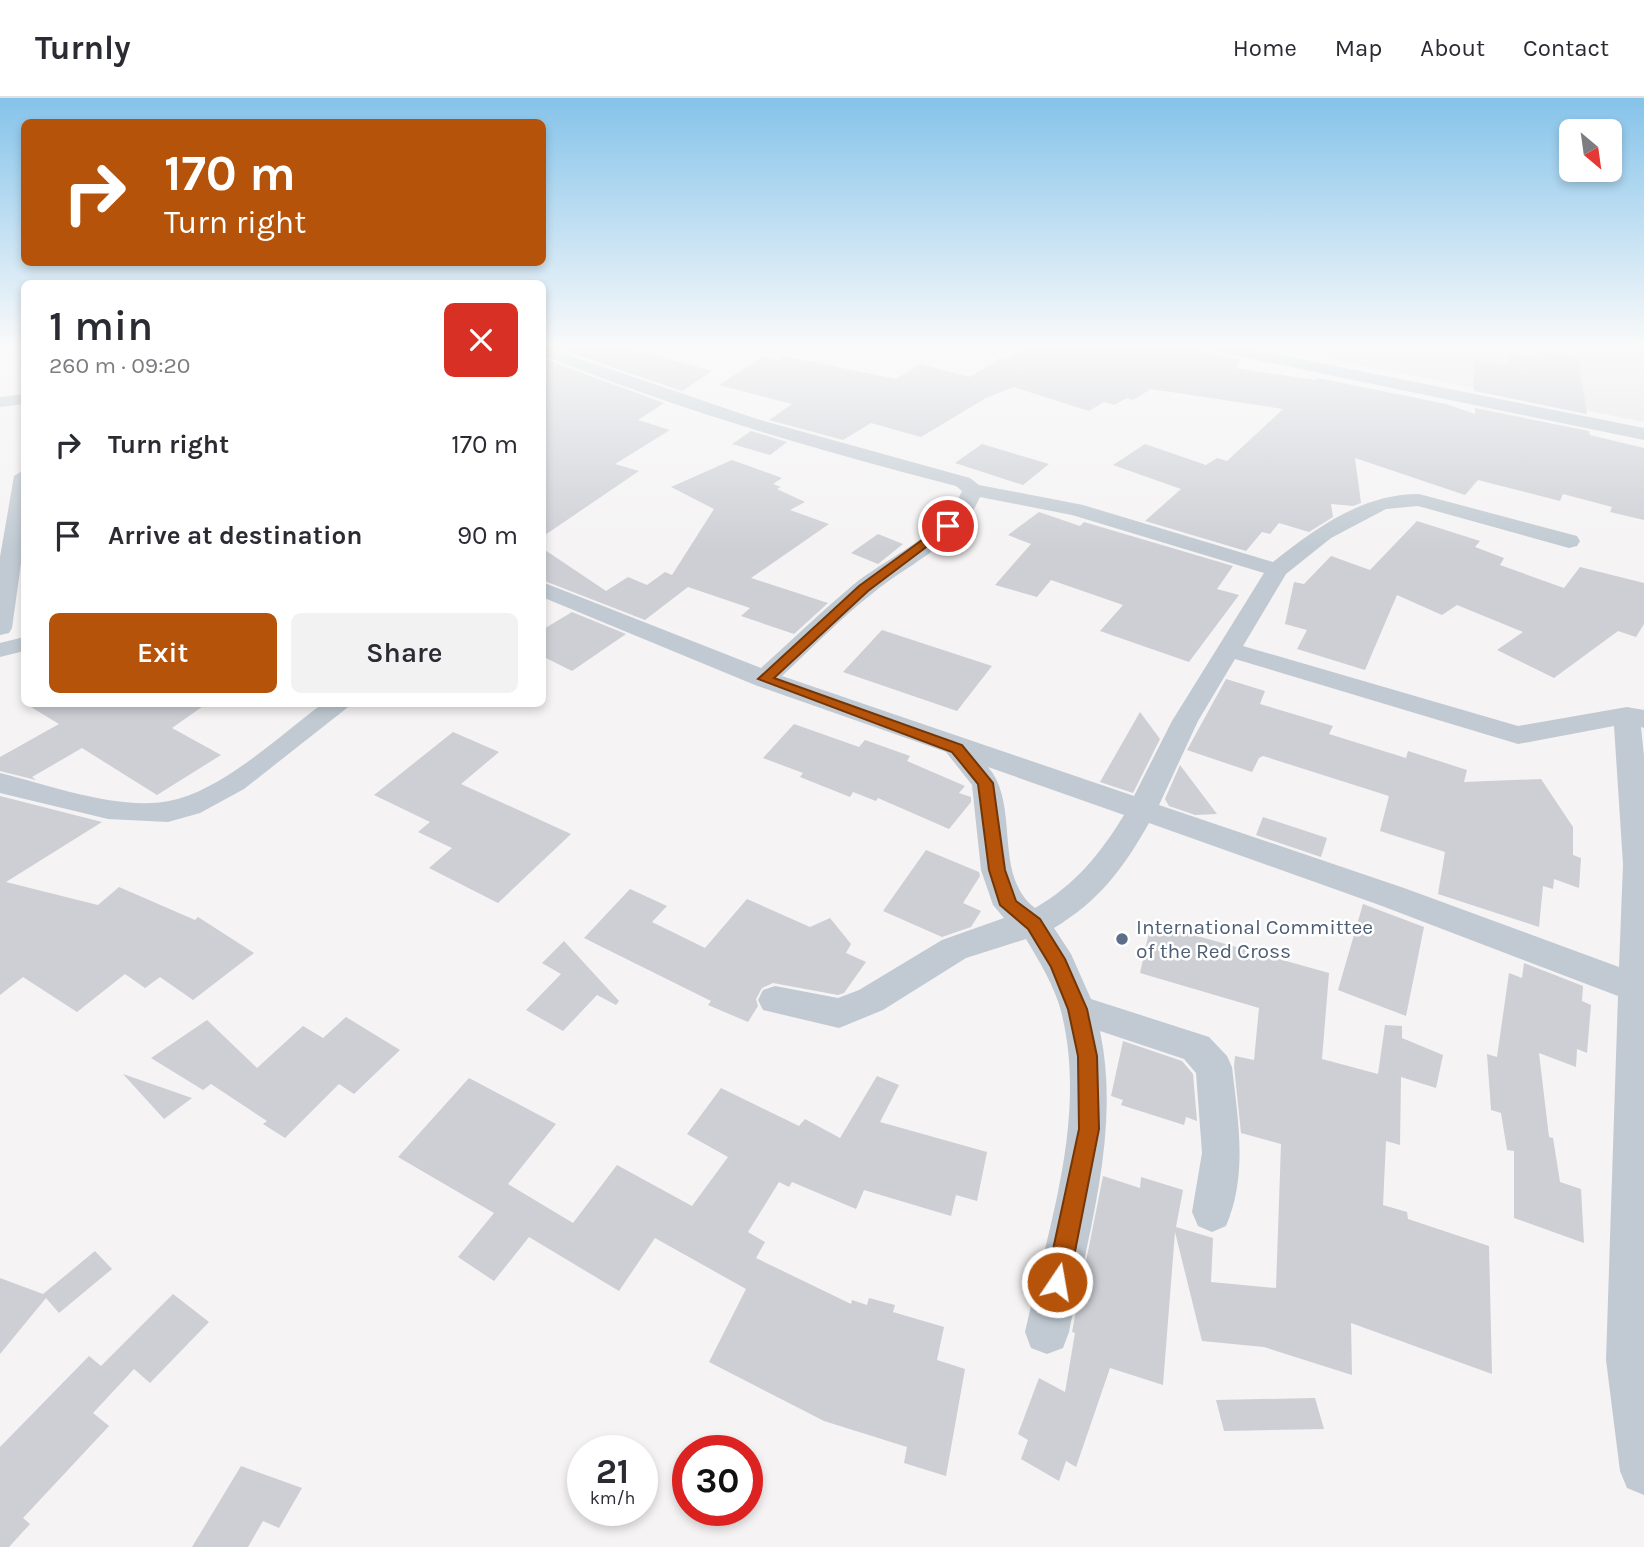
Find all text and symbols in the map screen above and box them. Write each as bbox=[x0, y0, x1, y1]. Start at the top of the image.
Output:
text: Turnly bbox=[35, 29, 131, 67]
text: Home bbox=[1233, 34, 1297, 62]
text: Map bbox=[1335, 34, 1382, 62]
text: About bbox=[1420, 34, 1485, 62]
text: Contact bbox=[1523, 34, 1609, 62]
north arrow bbox=[1559, 119, 1622, 182]
map controls bbox=[1559, 119, 1622, 182]
text: 170 m bbox=[164, 145, 296, 202]
icon: right bbox=[49, 147, 140, 238]
text: Turn right bbox=[164, 204, 306, 241]
text: 1 min bbox=[49, 301, 153, 351]
button: close bbox=[444, 303, 518, 377]
text: 260 m · 09:20 bbox=[49, 352, 190, 379]
icon: right bbox=[49, 426, 87, 464]
text: Turn right bbox=[108, 429, 229, 460]
text: 170 m bbox=[451, 429, 518, 460]
pin bbox=[918, 496, 978, 556]
icon: arrive bbox=[929, 507, 967, 545]
icon: arrive bbox=[49, 517, 87, 555]
text: Arrive at destination bbox=[108, 520, 362, 551]
text: 90 m bbox=[457, 520, 518, 551]
button: Exit bbox=[49, 613, 277, 693]
button: Share bbox=[291, 613, 518, 693]
place label: International Committee of the Red Cross bbox=[1136, 915, 1373, 963]
marker: International Committee of the Red Cross bbox=[1114, 931, 1130, 947]
position arrow bbox=[1020, 1245, 1094, 1319]
speed limit sign: 30 bbox=[672, 1435, 763, 1526]
text: 21 bbox=[596, 1451, 629, 1492]
text: km/h bbox=[590, 1487, 635, 1509]

